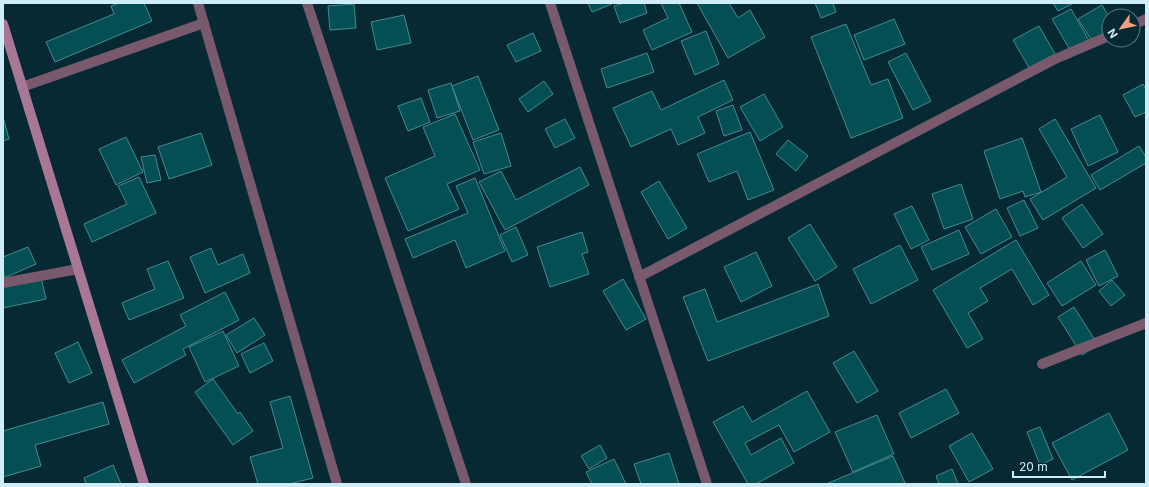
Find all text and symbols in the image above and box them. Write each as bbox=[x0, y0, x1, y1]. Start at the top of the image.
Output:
north arrow bbox=[1101, 8, 1141, 48]
text: N bbox=[1104, 26, 1121, 41]
scale bar bbox=[1013, 453, 1105, 479]
text: 20 m bbox=[1019, 459, 1048, 474]

